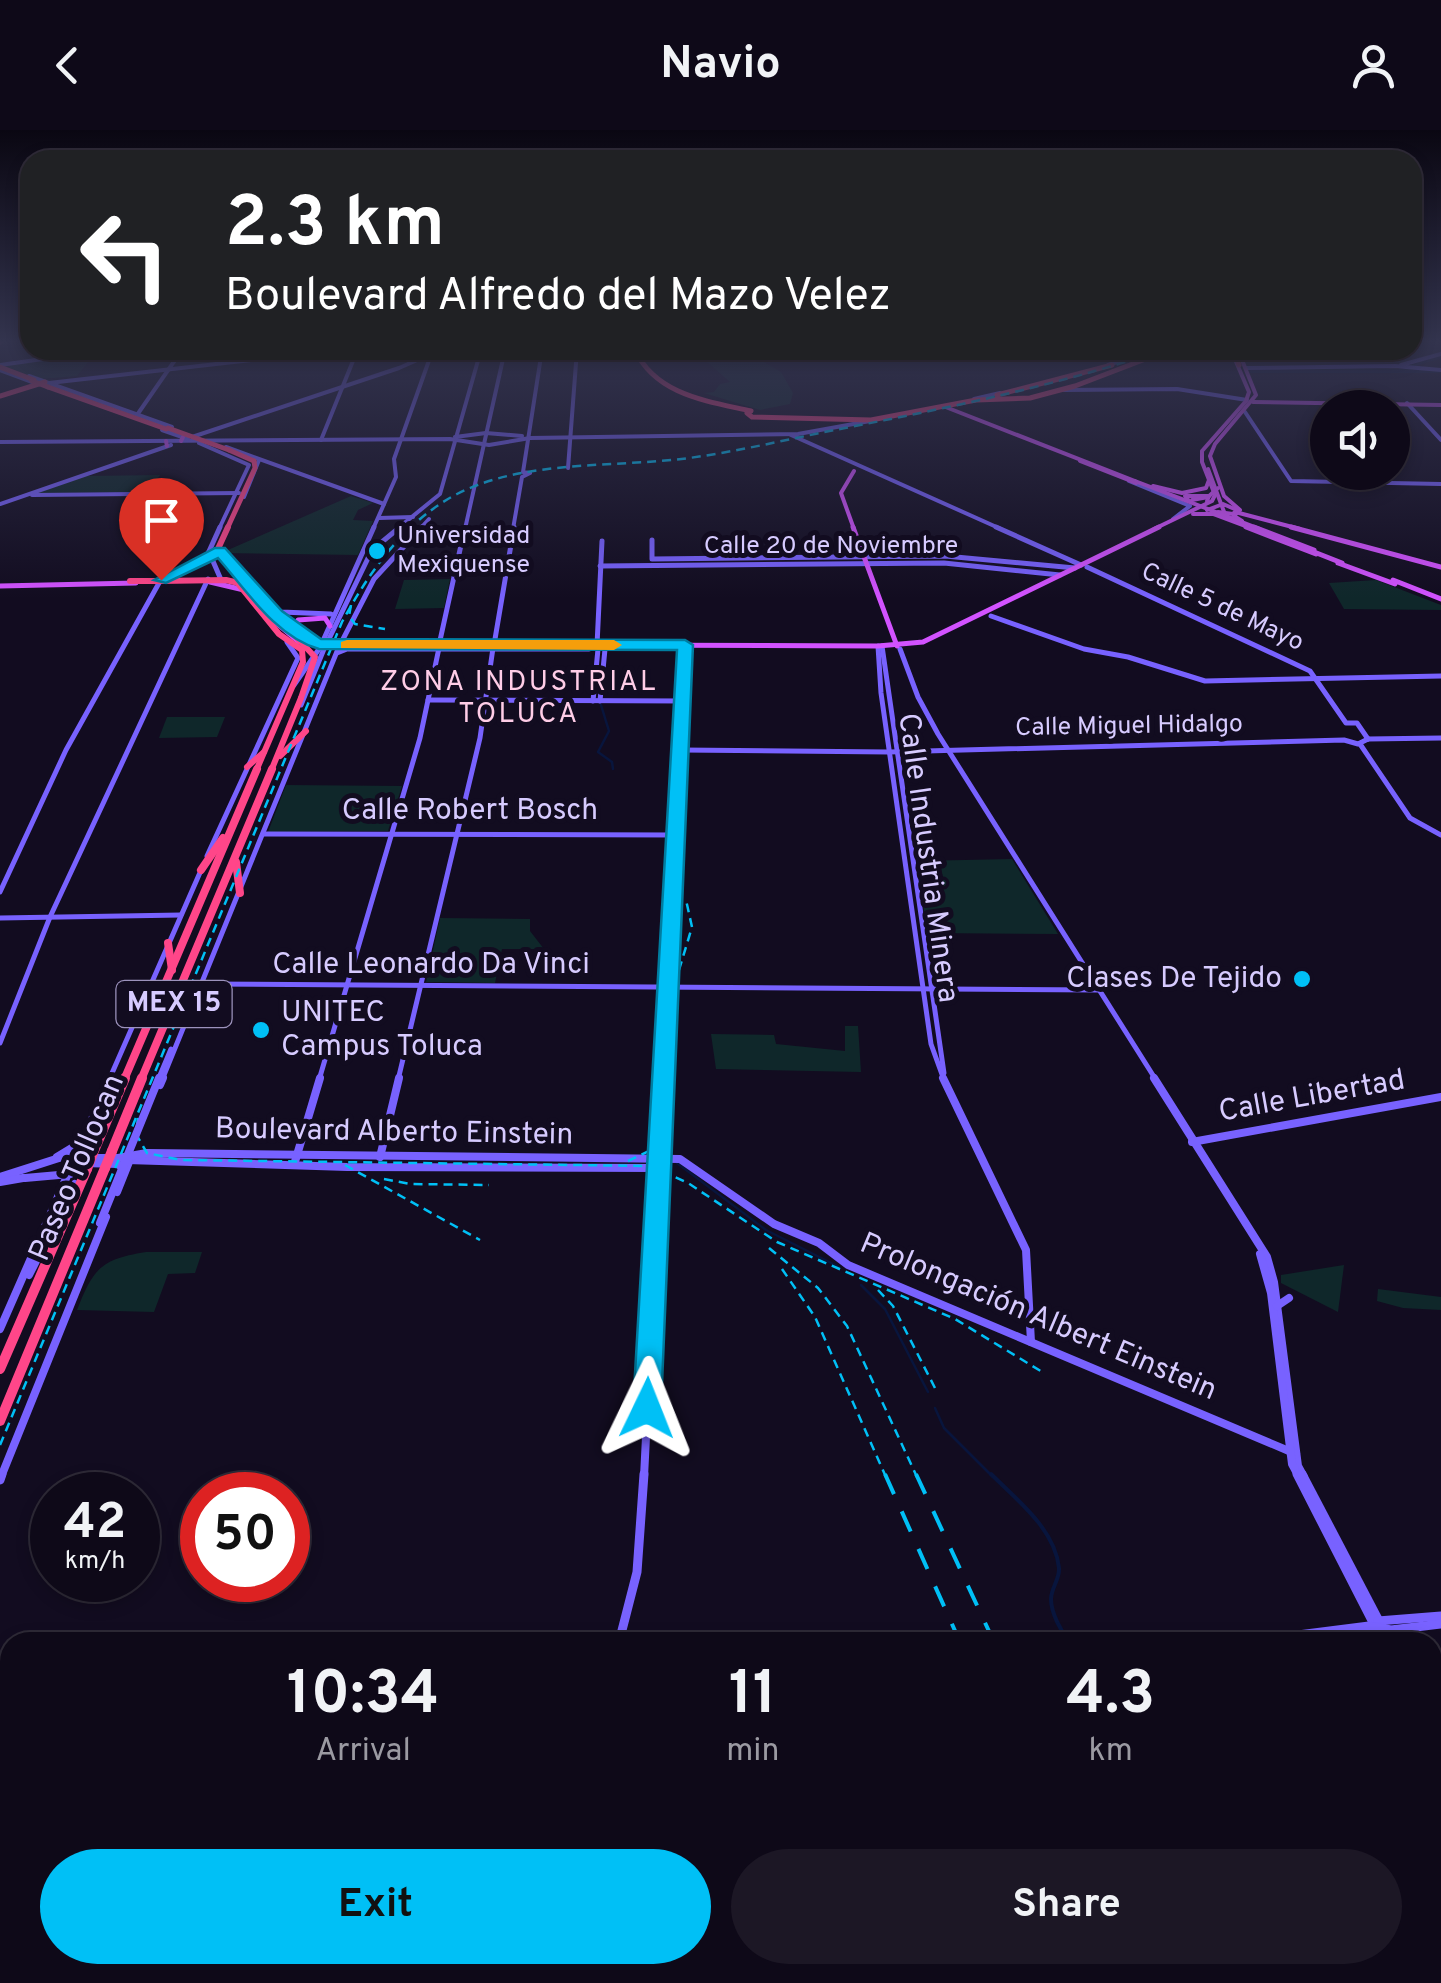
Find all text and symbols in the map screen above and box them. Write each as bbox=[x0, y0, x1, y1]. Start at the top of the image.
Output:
text: Navio bbox=[660, 37, 781, 94]
icon: back bbox=[40, 38, 95, 93]
icon: person bbox=[1346, 38, 1401, 93]
text: 2.3 km bbox=[225, 182, 445, 271]
icon: left bbox=[60, 190, 190, 320]
text: Boulevard Alfredo del Mazo Velez bbox=[225, 269, 891, 326]
map controls bbox=[1310, 390, 1410, 490]
button: sound bbox=[1310, 390, 1410, 490]
pin bbox=[119, 478, 204, 581]
icon: arrive bbox=[134, 493, 189, 548]
place label: Universidad Mexiquense bbox=[397, 521, 530, 582]
street label: Calle 20 de Noviembre bbox=[704, 531, 958, 563]
marker: Universidad Mexiquense bbox=[366, 540, 388, 562]
street label: Calle 5 de Mayo bbox=[1135, 556, 1309, 660]
district label: ZONA INDUSTRIAL TOLUCA bbox=[380, 665, 658, 733]
street label: Calle Miguel Hidalgo bbox=[1015, 709, 1243, 745]
street label: Calle Industria Minera bbox=[888, 711, 966, 1005]
street label: Calle Robert Bosch bbox=[342, 793, 598, 830]
street label: Calle Leonardo Da Vinci bbox=[272, 947, 590, 984]
place label: Clases De Tejido bbox=[1066, 961, 1282, 998]
marker: Clases De Tejido bbox=[1291, 968, 1313, 990]
road number: MEX 15 bbox=[116, 981, 232, 1027]
place label: UNITEC Campus Toluca bbox=[281, 995, 483, 1066]
marker: UNITEC Campus Toluca bbox=[250, 1019, 272, 1041]
street label: Calle Libertad bbox=[1216, 1062, 1408, 1132]
street label: Paseo Tollocan bbox=[22, 1069, 134, 1267]
street label: Boulevard Alberto Einstein bbox=[214, 1111, 574, 1155]
street label: Prolongación Albert Einstein bbox=[854, 1226, 1222, 1410]
position arrow bbox=[595, 1356, 699, 1460]
speed limit sign: 50 bbox=[180, 1472, 310, 1602]
text: 42 bbox=[64, 1493, 126, 1556]
text: km/h bbox=[65, 1546, 125, 1578]
text: 10:34 bbox=[287, 1659, 439, 1735]
text: 11 bbox=[729, 1659, 777, 1735]
text: 4.3 bbox=[1066, 1659, 1155, 1735]
text: Arrival bbox=[315, 1732, 411, 1772]
text: min bbox=[726, 1732, 779, 1772]
text: km bbox=[1089, 1732, 1133, 1772]
button: Exit bbox=[40, 1849, 711, 1964]
button: Share bbox=[731, 1849, 1402, 1964]

